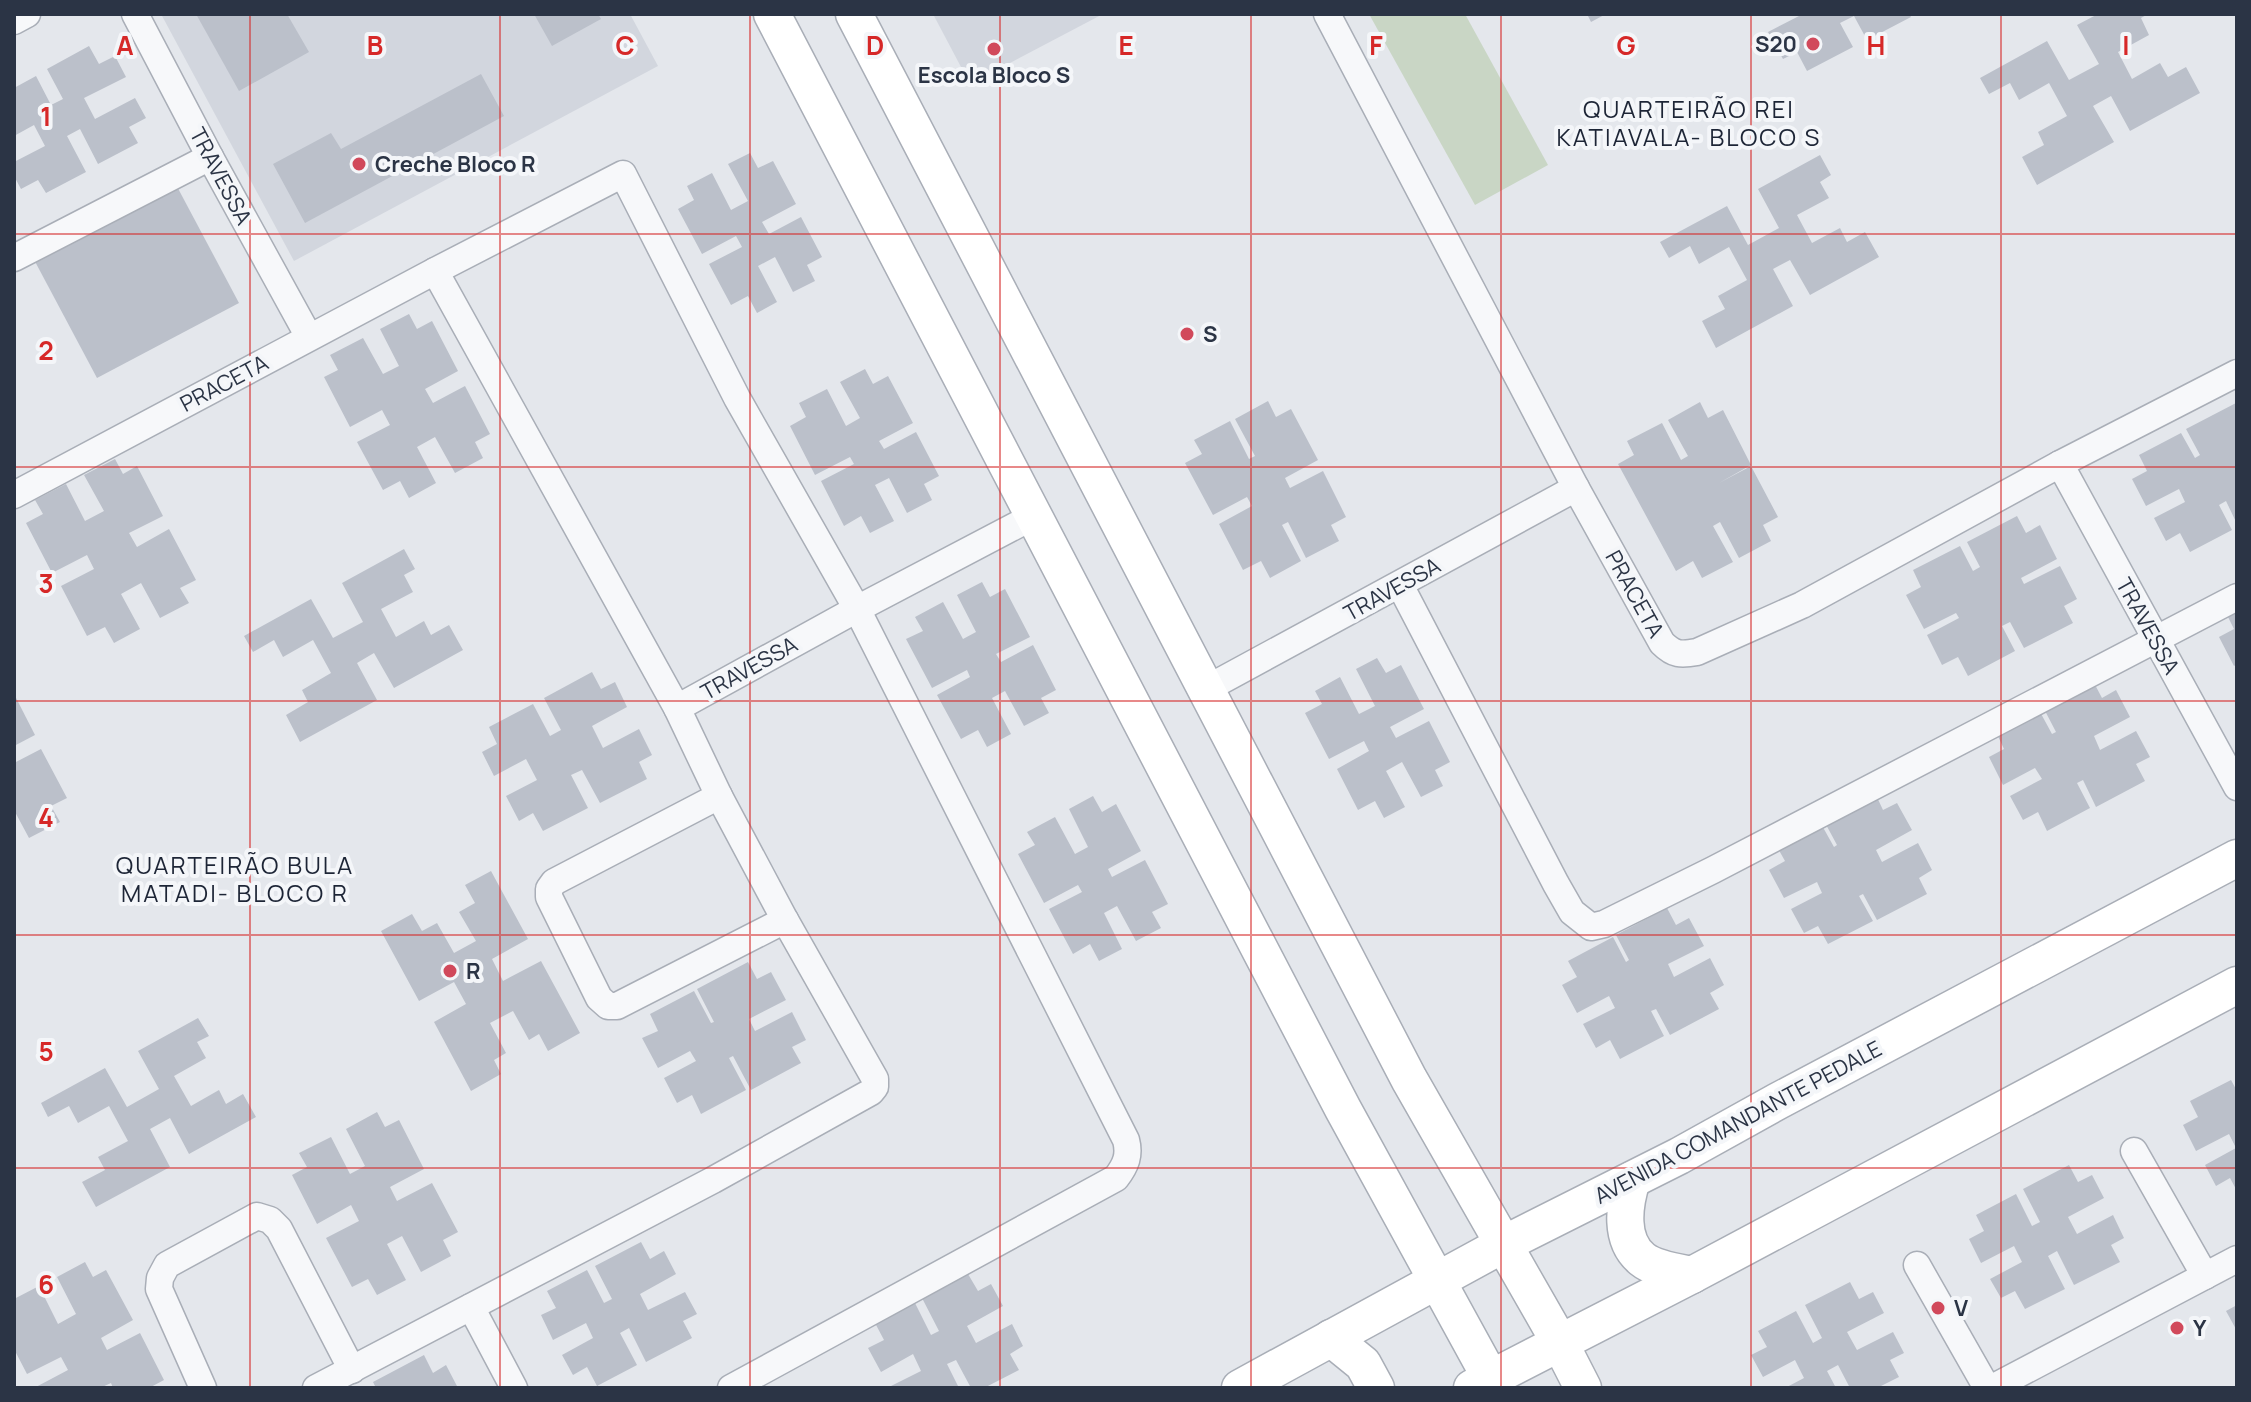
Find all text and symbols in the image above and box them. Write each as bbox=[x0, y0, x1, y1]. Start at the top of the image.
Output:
text: A bbox=[116, 27, 134, 63]
text: B bbox=[367, 27, 383, 63]
text: C bbox=[615, 27, 635, 63]
text: D bbox=[866, 27, 884, 63]
text: E bbox=[1118, 27, 1134, 63]
text: F bbox=[1369, 27, 1383, 63]
text: G bbox=[1616, 27, 1636, 63]
text: H bbox=[1867, 27, 1885, 63]
text: I bbox=[2122, 27, 2130, 63]
place label: S20 bbox=[1755, 29, 1797, 59]
marker: S20 bbox=[1804, 35, 1822, 53]
marker: Escola Bloco S bbox=[985, 40, 1003, 58]
place label: Escola Bloco S bbox=[918, 60, 1070, 90]
district label: QUARTEIRÃO REI KATIAVALA- BLOCO S bbox=[1557, 92, 1821, 153]
text: 1 bbox=[40, 98, 52, 134]
street label: TRAVESSA bbox=[183, 122, 259, 230]
place label: Creche Bloco R bbox=[375, 149, 536, 179]
marker: Creche Bloco R bbox=[350, 155, 368, 173]
place label: S bbox=[1203, 319, 1217, 349]
marker: S bbox=[1178, 325, 1196, 343]
text: 2 bbox=[38, 332, 54, 368]
street label: PRACETA bbox=[175, 347, 273, 419]
street label: PRACETA bbox=[1599, 545, 1671, 643]
street label: TRAVESSA bbox=[1338, 550, 1446, 628]
text: 3 bbox=[38, 565, 54, 601]
street label: TRAVESSA bbox=[2109, 572, 2187, 680]
street label: TRAVESSA bbox=[695, 629, 803, 707]
text: 4 bbox=[38, 799, 54, 835]
district label: QUARTEIRÃO BULA MATADI- BLOCO R bbox=[116, 848, 354, 909]
place label: R bbox=[466, 956, 481, 986]
marker: R bbox=[441, 962, 459, 980]
text: 5 bbox=[38, 1033, 54, 1069]
street label: AVENIDA COMANDANTE PEDALE bbox=[1589, 1033, 1887, 1211]
text: 6 bbox=[38, 1266, 54, 1302]
place label: V bbox=[1954, 1293, 1968, 1323]
marker: V bbox=[1929, 1299, 1947, 1317]
place label: Y bbox=[2193, 1313, 2207, 1343]
marker: Y bbox=[2168, 1319, 2186, 1337]

